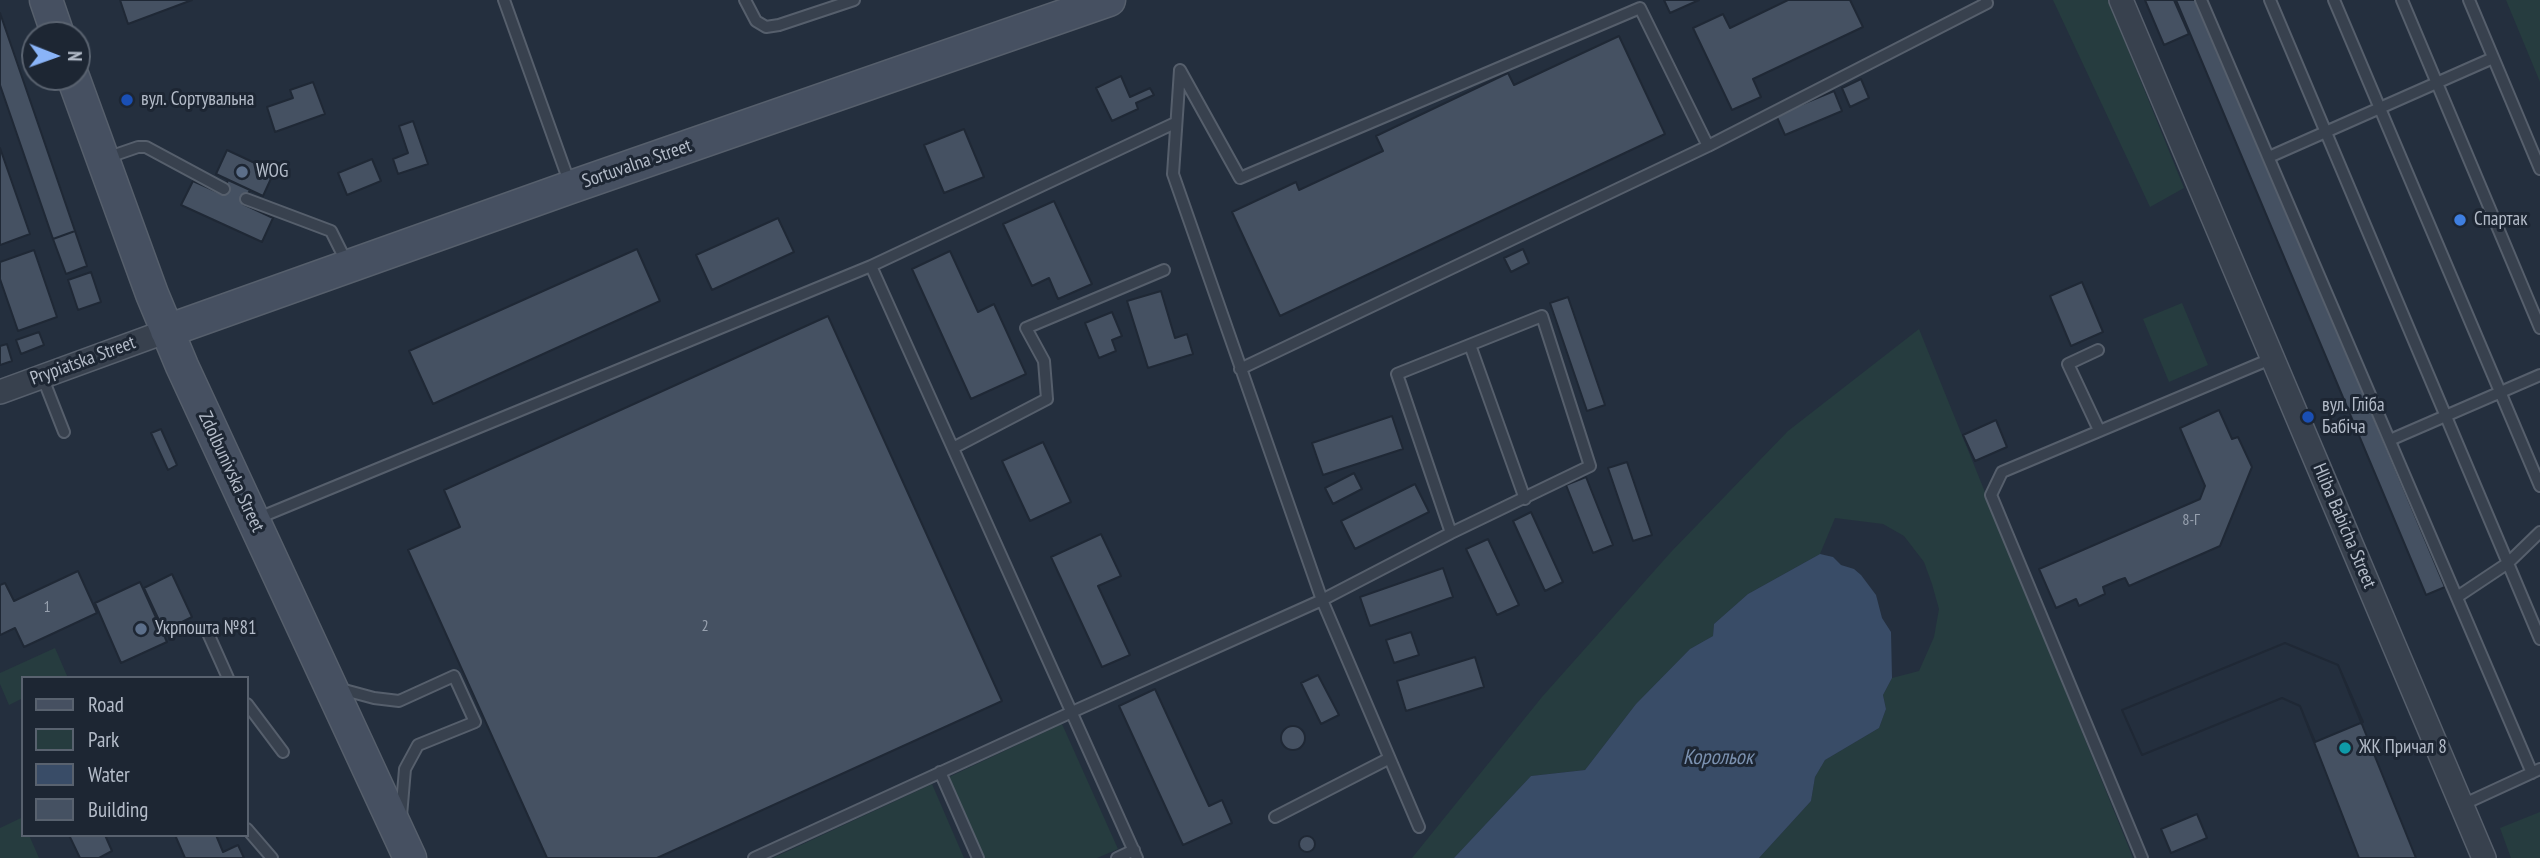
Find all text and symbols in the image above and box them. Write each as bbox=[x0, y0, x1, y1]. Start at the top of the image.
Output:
north arrow bbox=[21, 21, 91, 91]
text: N bbox=[63, 51, 87, 62]
place label: вул. Сортувальна bbox=[141, 89, 254, 111]
marker: вул. Сортувальна bbox=[119, 92, 135, 108]
street label: Sortuvalna Street bbox=[579, 135, 695, 193]
place label: WOG bbox=[256, 161, 288, 183]
marker: WOG bbox=[234, 164, 250, 180]
place label: Спартак bbox=[2474, 209, 2528, 231]
marker: Спартак bbox=[2452, 212, 2468, 228]
street label: Prypiatska Street bbox=[27, 331, 139, 391]
place label: вул. Гліба Бабіча bbox=[2322, 395, 2385, 439]
street label: Zdolbunivska Street bbox=[193, 408, 269, 536]
marker: вул. Гліба Бабіча bbox=[2300, 409, 2316, 425]
street label: Hliba Babicha Street bbox=[2307, 460, 2381, 592]
house number: 8-Г bbox=[2182, 510, 2200, 530]
house number: 1 bbox=[43, 597, 51, 617]
house number: 2 bbox=[701, 616, 709, 636]
place label: Укрпошта №81 bbox=[155, 618, 256, 640]
marker: Укрпошта №81 bbox=[133, 621, 149, 637]
legend bbox=[21, 676, 248, 837]
text: Road bbox=[88, 691, 124, 718]
text: Park bbox=[88, 726, 119, 753]
place label: ЖК Причал 8 bbox=[2359, 737, 2447, 759]
marker: ЖК Причал 8 bbox=[2337, 740, 2353, 756]
water label: Корольок bbox=[1683, 745, 1753, 771]
text: Water bbox=[88, 761, 130, 788]
text: Building bbox=[88, 796, 148, 823]

